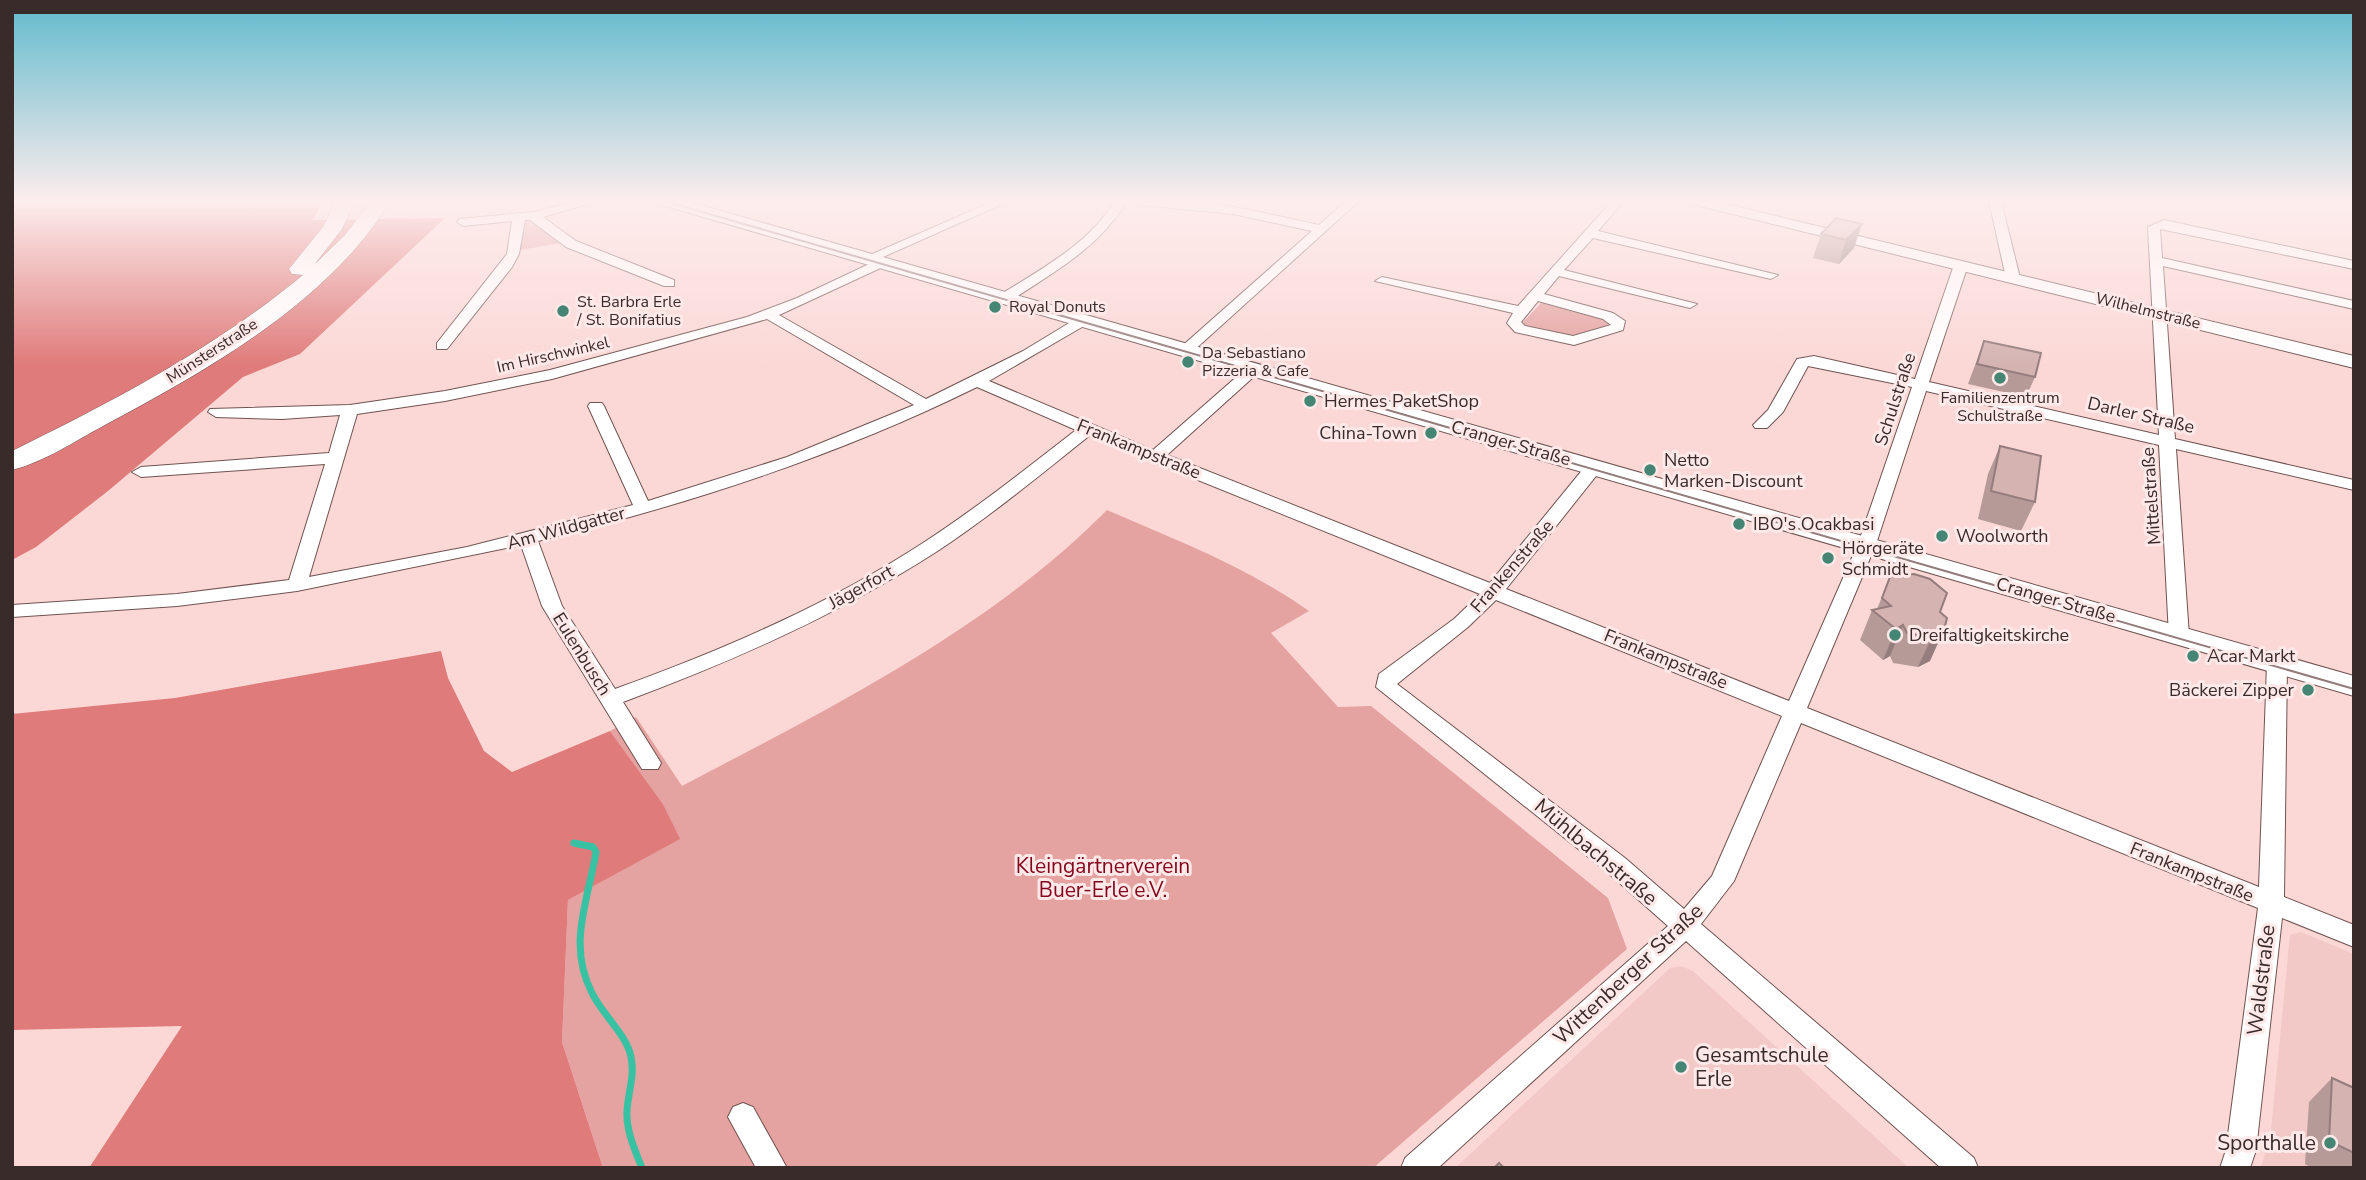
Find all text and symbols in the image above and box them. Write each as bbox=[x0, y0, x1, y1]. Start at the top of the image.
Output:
street label: Wilhelmstraße bbox=[2093, 287, 2203, 335]
place label: St. Barbra Erle / St. Bonifatius bbox=[576, 291, 681, 331]
place label: Royal Donuts bbox=[1009, 296, 1106, 318]
marker: Royal Donuts bbox=[987, 299, 1003, 315]
marker: St. Barbra Erle / St. Bonifatius bbox=[555, 303, 571, 319]
street label: Münsterstraße bbox=[162, 313, 262, 389]
street label: Im Hirschwinkel bbox=[495, 331, 612, 379]
place label: Da Sebastiano Pizzeria & Cafe bbox=[1202, 342, 1309, 382]
street label: Schulstraße bbox=[1869, 349, 1921, 449]
marker: Da Sebastiano Pizzeria & Cafe bbox=[1180, 354, 1196, 370]
marker: Familienzentrum Schulstraße bbox=[1992, 370, 2008, 386]
place label: Familienzentrum Schulstraße bbox=[1940, 387, 2060, 427]
place label: Hermes PaketShop bbox=[1324, 389, 1479, 413]
street label: Darler Straße bbox=[2085, 391, 2197, 439]
marker: Hermes PaketShop bbox=[1302, 393, 1318, 409]
street label: Frankampstraße bbox=[1074, 413, 1204, 485]
street label: Cranger Straße bbox=[1448, 414, 1574, 472]
place label: China-Town bbox=[1319, 421, 1417, 445]
marker: China-Town bbox=[1423, 425, 1439, 441]
street label: Mittelstraße bbox=[2136, 446, 2166, 546]
place label: Netto Marken-Discount bbox=[1664, 448, 1803, 493]
marker: Netto Marken-Discount bbox=[1642, 462, 1658, 478]
street label: Am Wildgatter bbox=[504, 501, 628, 555]
place label: IBO's Ocakbasi bbox=[1753, 512, 1874, 536]
street label: Frankenstraße bbox=[1465, 514, 1559, 618]
marker: IBO's Ocakbasi bbox=[1731, 516, 1747, 532]
place label: Woolworth bbox=[1956, 524, 2048, 548]
marker: Woolworth bbox=[1934, 528, 1950, 544]
place label: Hörgeräte Schmidt bbox=[1842, 536, 1924, 581]
marker: Hörgeräte Schmidt bbox=[1820, 550, 1836, 566]
street label: Jägerfort bbox=[823, 559, 899, 615]
street label: Cranger Straße bbox=[1993, 571, 2119, 629]
street label: Eulenbusch bbox=[547, 608, 617, 700]
street label: Frankampstraße bbox=[1601, 623, 1731, 695]
place label: Dreifaltigkeitskirche bbox=[1909, 623, 2069, 647]
marker: Dreifaltigkeitskirche bbox=[1887, 627, 1903, 643]
place label: Acar Markt bbox=[2207, 644, 2296, 668]
marker: Acar Markt bbox=[2185, 648, 2201, 664]
place label: Bäckerei Zipper bbox=[2169, 678, 2295, 702]
marker: Bäckerei Zipper bbox=[2300, 682, 2316, 698]
street label: Mühlbachstraße bbox=[1528, 792, 1664, 912]
street label: Frankampstraße bbox=[2127, 836, 2257, 908]
park label: Kleingärtnerverein Buer-Erle e.V. bbox=[1016, 852, 1190, 904]
street label: Wittenberger Straße bbox=[1547, 897, 1709, 1051]
street label: Waldstraße bbox=[2240, 923, 2282, 1037]
place label: Gesamtschule Erle bbox=[1695, 1041, 1829, 1093]
marker: Gesamtschule Erle bbox=[1673, 1059, 1689, 1075]
place label: Sporthalle bbox=[2217, 1129, 2316, 1157]
marker: Sporthalle bbox=[2322, 1135, 2338, 1151]

